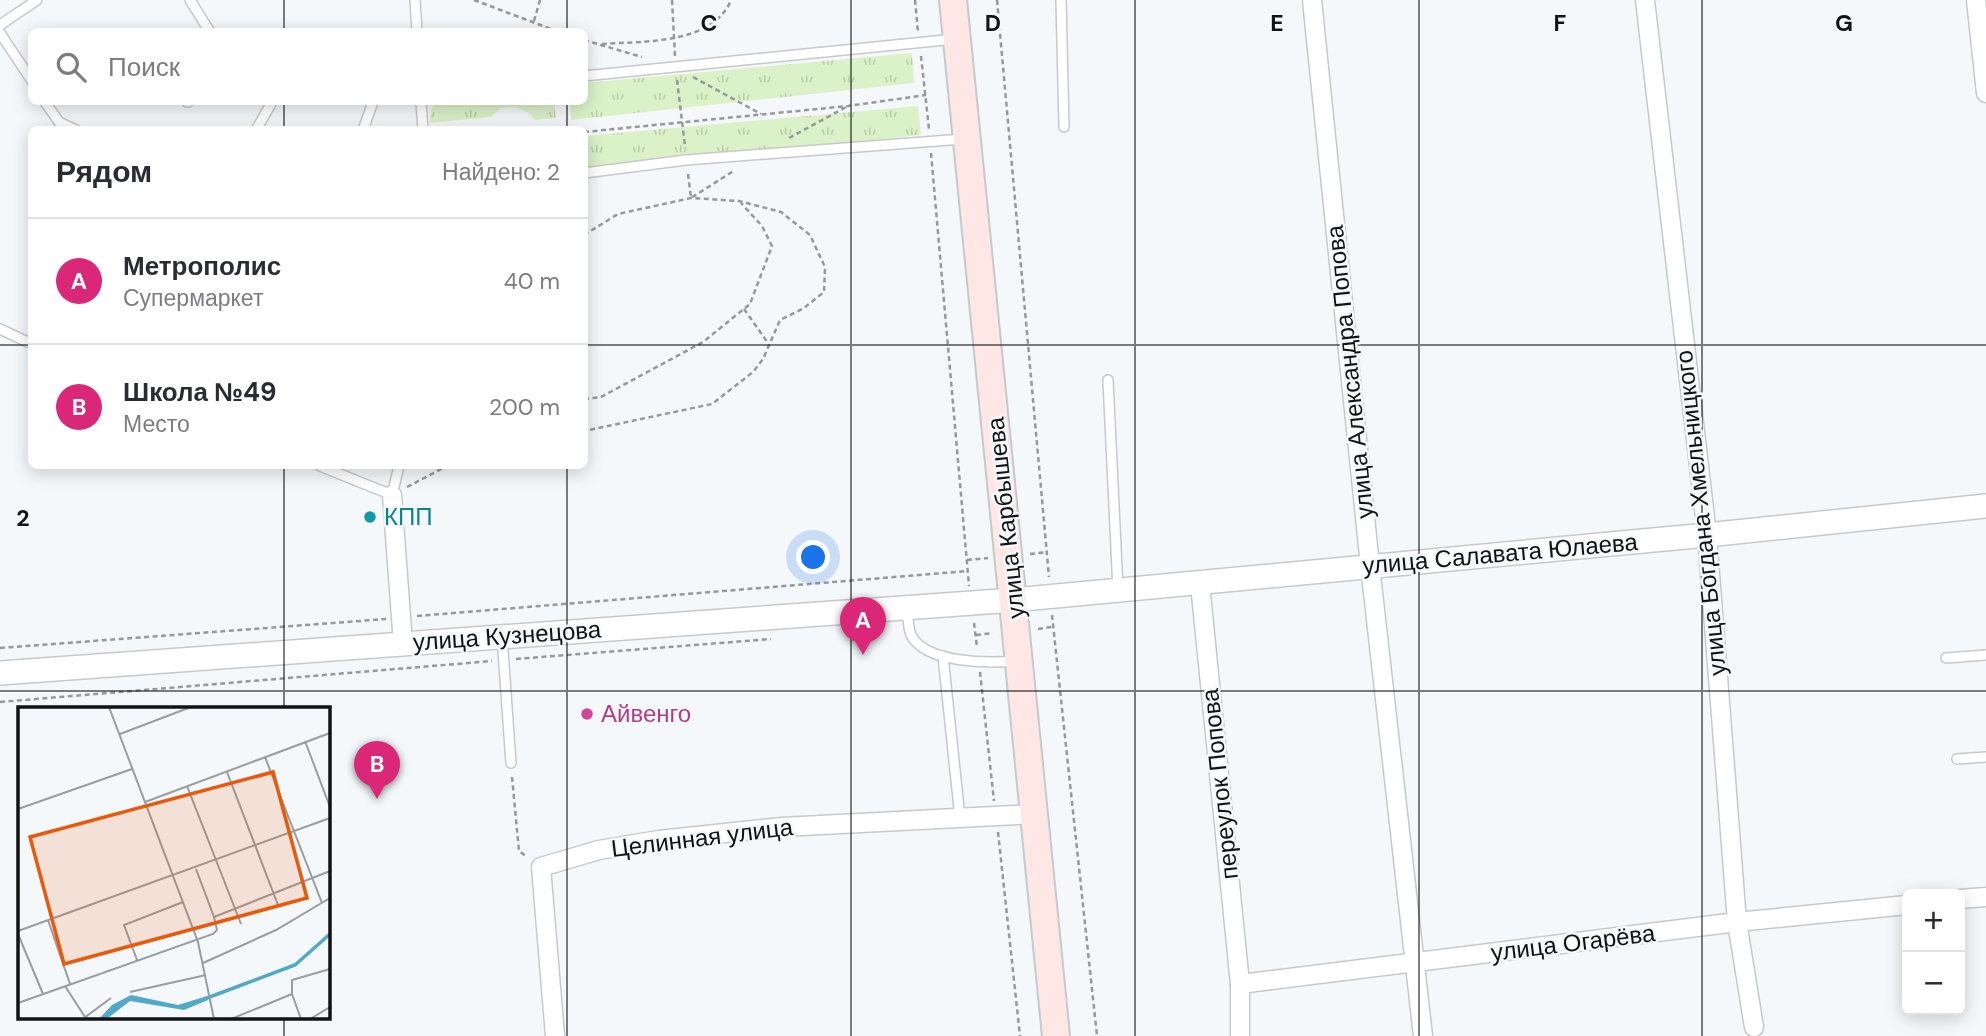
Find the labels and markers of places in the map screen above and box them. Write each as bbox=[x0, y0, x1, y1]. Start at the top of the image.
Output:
place label: КПП bbox=[384, 501, 432, 532]
marker: КПП bbox=[362, 509, 378, 525]
pin: A bbox=[840, 597, 886, 655]
place label: Айвенго bbox=[601, 698, 691, 729]
marker: Айвенго bbox=[579, 706, 595, 722]
pin: B bbox=[354, 741, 400, 799]

